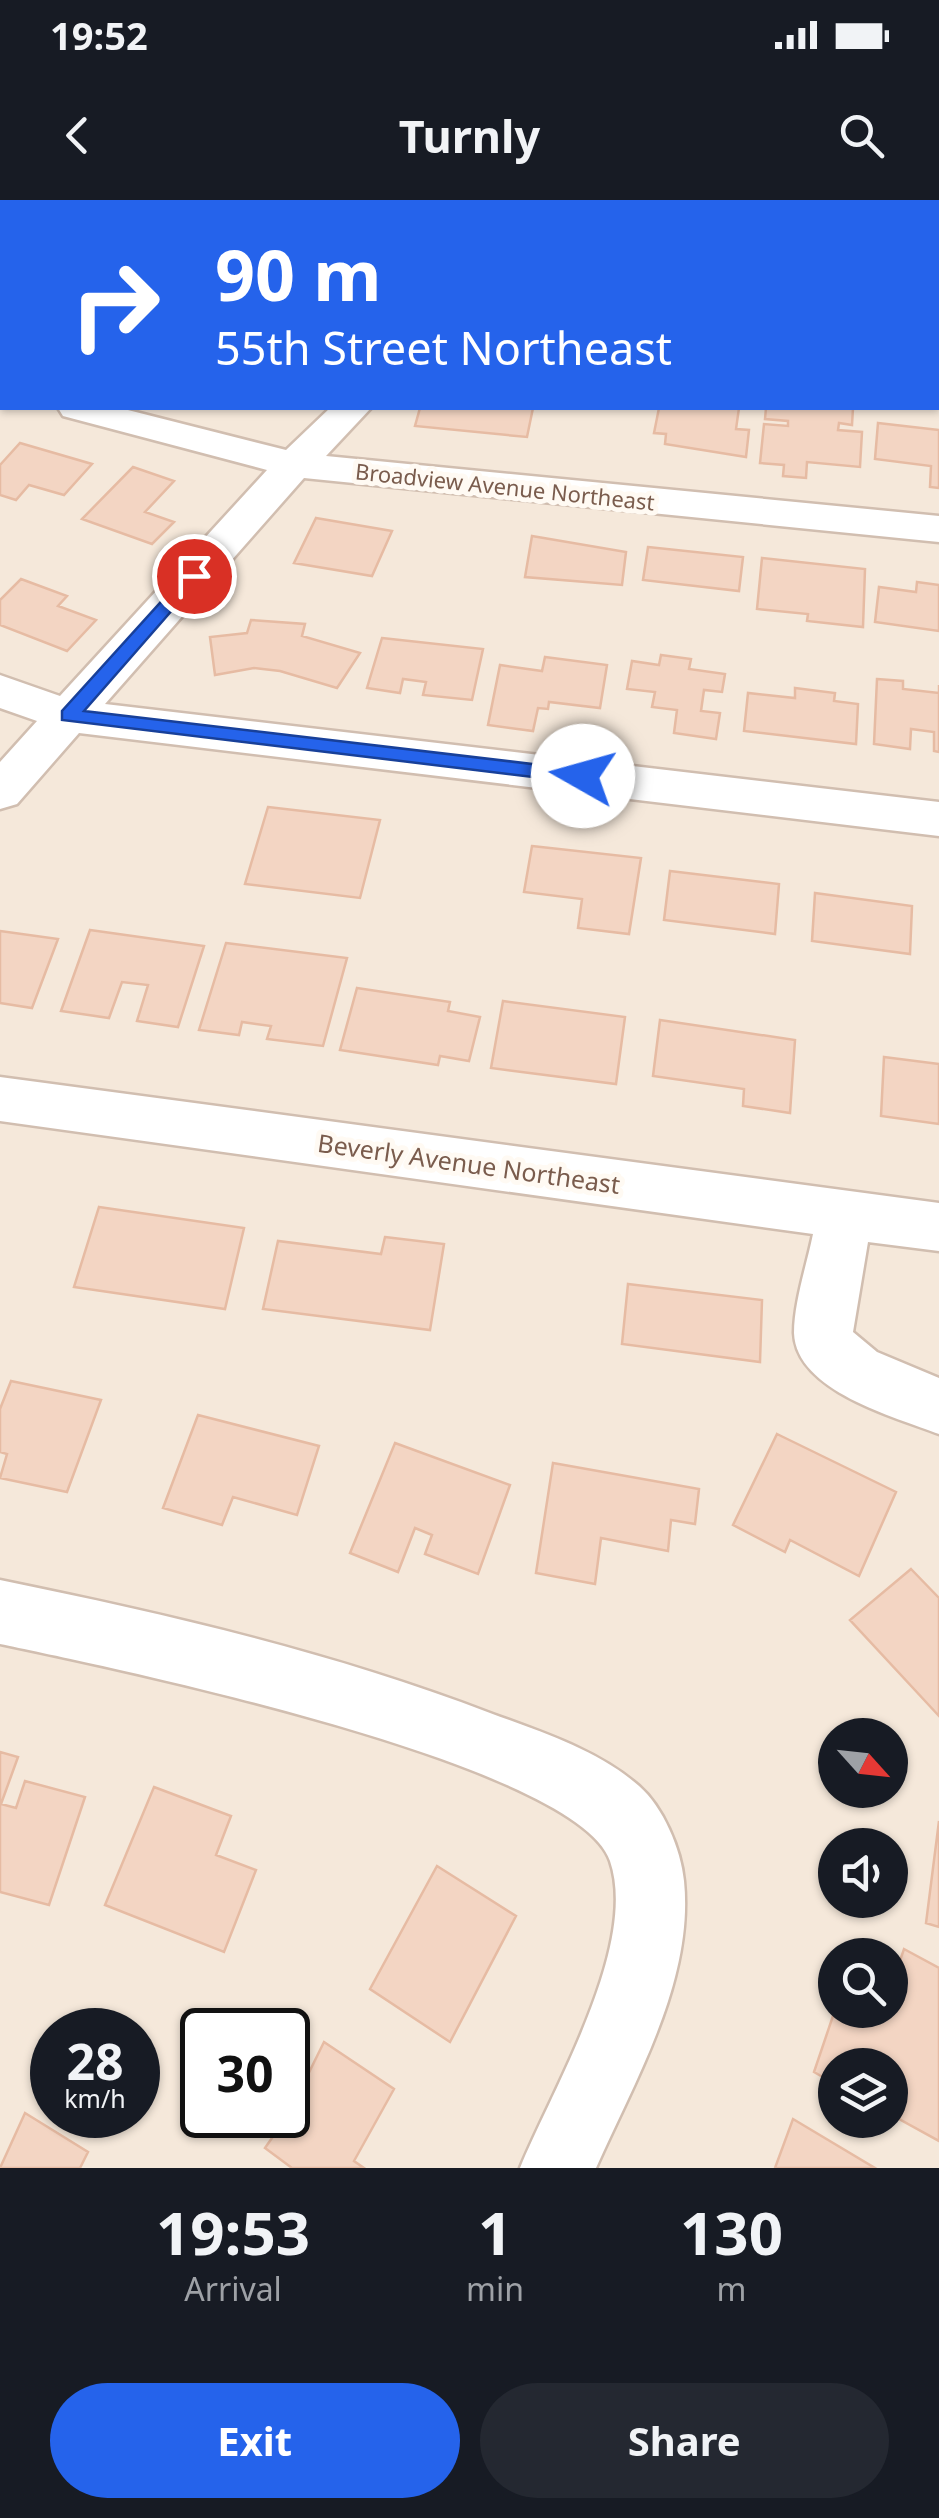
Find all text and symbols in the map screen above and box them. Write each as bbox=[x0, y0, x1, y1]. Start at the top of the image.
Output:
text: 19:52 bbox=[50, 9, 148, 61]
text: Turnly bbox=[399, 105, 540, 166]
icon: back bbox=[50, 108, 105, 163]
icon: search bbox=[834, 108, 889, 163]
text: 90 m bbox=[215, 226, 382, 322]
icon: right bbox=[50, 240, 180, 370]
text: 55th Street Northeast bbox=[215, 317, 672, 378]
street label: Broadview Avenue Northeast bbox=[354, 455, 656, 517]
pin bbox=[152, 534, 237, 619]
icon: arrive bbox=[167, 549, 222, 604]
position arrow bbox=[531, 724, 635, 828]
street label: Beverly Avenue Northeast bbox=[316, 1125, 622, 1201]
north arrow bbox=[818, 1718, 908, 1808]
map controls bbox=[818, 1718, 908, 2138]
button: sound bbox=[818, 1828, 908, 1918]
button: search bbox=[818, 1938, 908, 2028]
speed limit sign: 30 bbox=[180, 2008, 310, 2138]
text: 28 bbox=[66, 2027, 124, 2095]
button: layers bbox=[818, 2048, 908, 2138]
text: km/h bbox=[64, 2081, 126, 2115]
text: 19:53 bbox=[156, 2191, 310, 2273]
text: 1 bbox=[478, 2191, 512, 2273]
text: 130 bbox=[680, 2191, 783, 2273]
text: Arrival bbox=[184, 2267, 282, 2310]
text: min bbox=[466, 2267, 524, 2310]
text: m bbox=[717, 2267, 746, 2310]
button: Exit bbox=[50, 2383, 460, 2498]
button: Share bbox=[480, 2383, 889, 2498]

